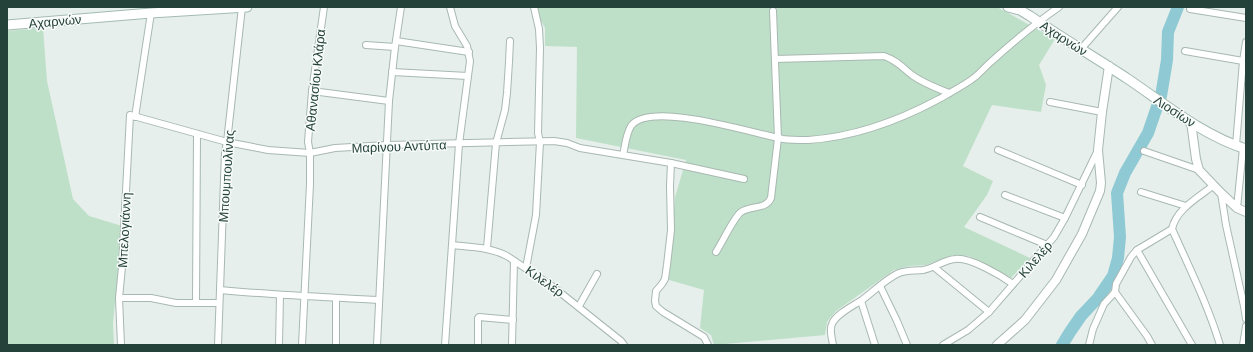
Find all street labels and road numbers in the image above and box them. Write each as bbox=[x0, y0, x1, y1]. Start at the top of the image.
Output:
street label: Αχαρνών bbox=[28, 11, 82, 31]
street label: Αχαρνών bbox=[1037, 17, 1091, 59]
street label: Αθανασίου Κλάρα bbox=[302, 28, 328, 132]
street label: Λιοσίων bbox=[1151, 92, 1199, 130]
street label: Μπουμπουλίνας bbox=[215, 129, 237, 223]
street label: Μαρίνου Αντύπα bbox=[351, 136, 447, 156]
street label: Μπελογιάννη bbox=[114, 192, 134, 268]
street label: Κιλελέρ bbox=[1015, 237, 1055, 281]
street label: Κιλελέρ bbox=[523, 262, 567, 300]

